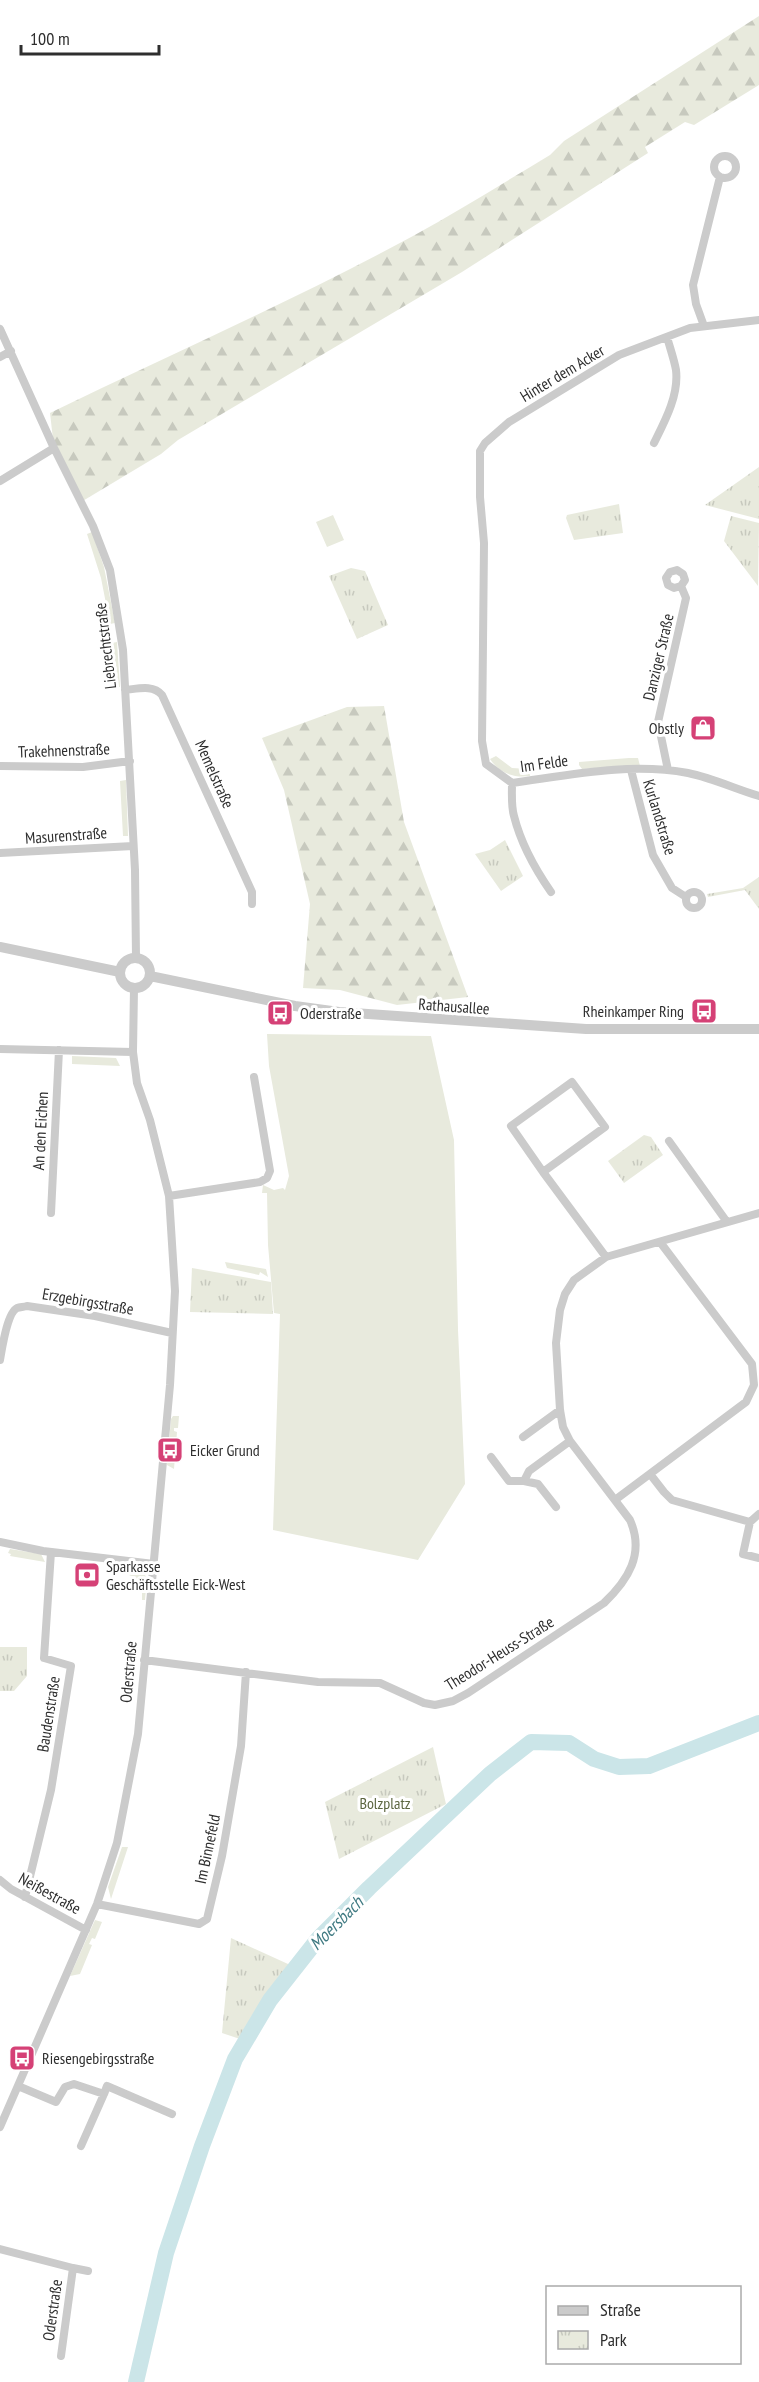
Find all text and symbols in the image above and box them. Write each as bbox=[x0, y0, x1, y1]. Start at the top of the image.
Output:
scale bar bbox=[21, 18, 159, 56]
text: 100 m bbox=[30, 27, 70, 50]
street label: Hinter dem Acker bbox=[516, 340, 608, 406]
street label: Liebrechtstraße bbox=[90, 602, 120, 690]
street label: Danziger Straße bbox=[638, 611, 678, 703]
shop icon: Obstly bbox=[688, 713, 718, 743]
place label: Obstly bbox=[649, 718, 684, 738]
street label: Memelstraße bbox=[191, 737, 239, 811]
street label: Trakehnenstraße bbox=[18, 738, 110, 762]
street label: Im Felde bbox=[519, 750, 569, 776]
street label: Kurlandstraße bbox=[639, 777, 681, 857]
street label: Masurenstraße bbox=[24, 822, 108, 848]
street label: Rathausallee bbox=[418, 994, 490, 1018]
bus stop icon: Rheinkamper Ring bbox=[689, 996, 719, 1026]
bus stop icon: Oderstraße bbox=[265, 998, 295, 1028]
place label: Rheinkamper Ring bbox=[583, 1001, 684, 1021]
place label: Oderstraße bbox=[300, 1003, 362, 1023]
street label: An den Eichen bbox=[28, 1091, 52, 1171]
street label: Erzgebirgsstraße bbox=[41, 1283, 135, 1319]
bus stop icon: Eicker Grund bbox=[155, 1435, 185, 1465]
place label: Eicker Grund bbox=[190, 1440, 260, 1460]
place label: Sparkasse Geschäftsstelle Eick-West bbox=[106, 1556, 246, 1594]
bank icon: Sparkasse Geschäftsstelle Eick-West bbox=[72, 1560, 102, 1590]
street label: Theodor-Heuss-Straße bbox=[441, 1612, 557, 1694]
street label: Oderstraße bbox=[115, 1640, 141, 1704]
street label: Baudenstraße bbox=[32, 1675, 64, 1753]
park label: Bolzplatz bbox=[359, 1793, 411, 1813]
street label: Im Binnefeld bbox=[190, 1812, 224, 1886]
street label: Neißestraße bbox=[15, 1868, 85, 1918]
water label: Moersbach bbox=[304, 1890, 369, 1955]
bus stop icon: Riesengebirgsstraße bbox=[7, 2043, 37, 2073]
place label: Riesengebirgsstraße bbox=[42, 2048, 154, 2068]
street label: Oderstraße bbox=[38, 2278, 66, 2342]
legend bbox=[546, 2286, 741, 2364]
text: Straße bbox=[600, 2298, 641, 2321]
text: Park bbox=[600, 2328, 627, 2351]

